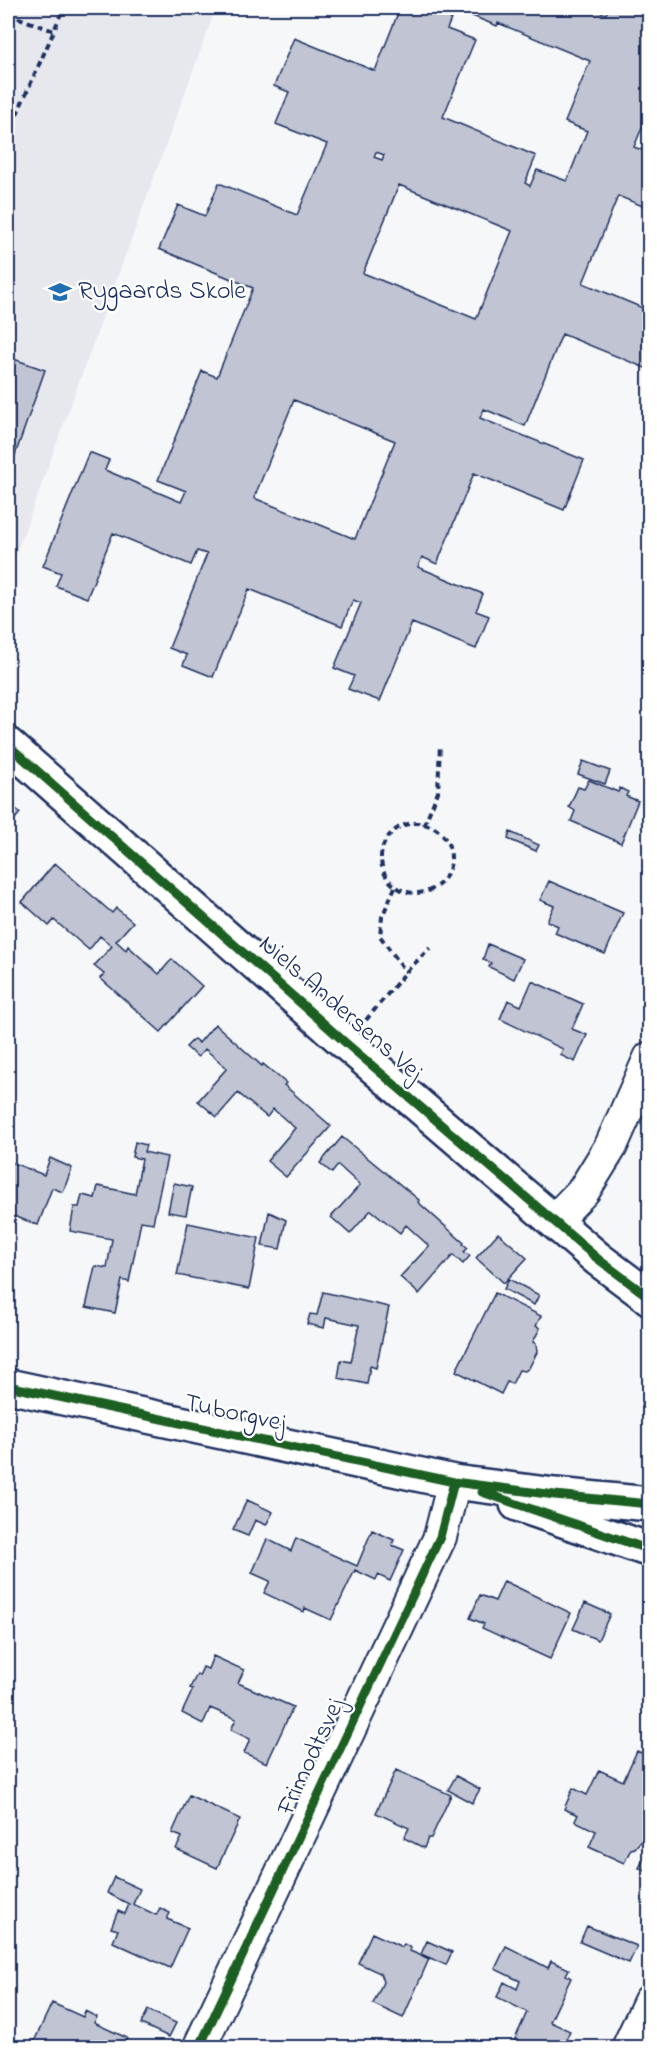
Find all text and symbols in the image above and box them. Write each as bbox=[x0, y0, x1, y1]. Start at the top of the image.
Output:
place label: Rygaards Skole bbox=[78, 273, 246, 311]
school or university icon: Rygaards Skole bbox=[47, 279, 73, 305]
street label: Niels Andersens Vej bbox=[249, 927, 431, 1092]
street label: Tuborgvej bbox=[181, 1385, 290, 1443]
street label: Frimodtsvej bbox=[268, 1691, 356, 1823]

